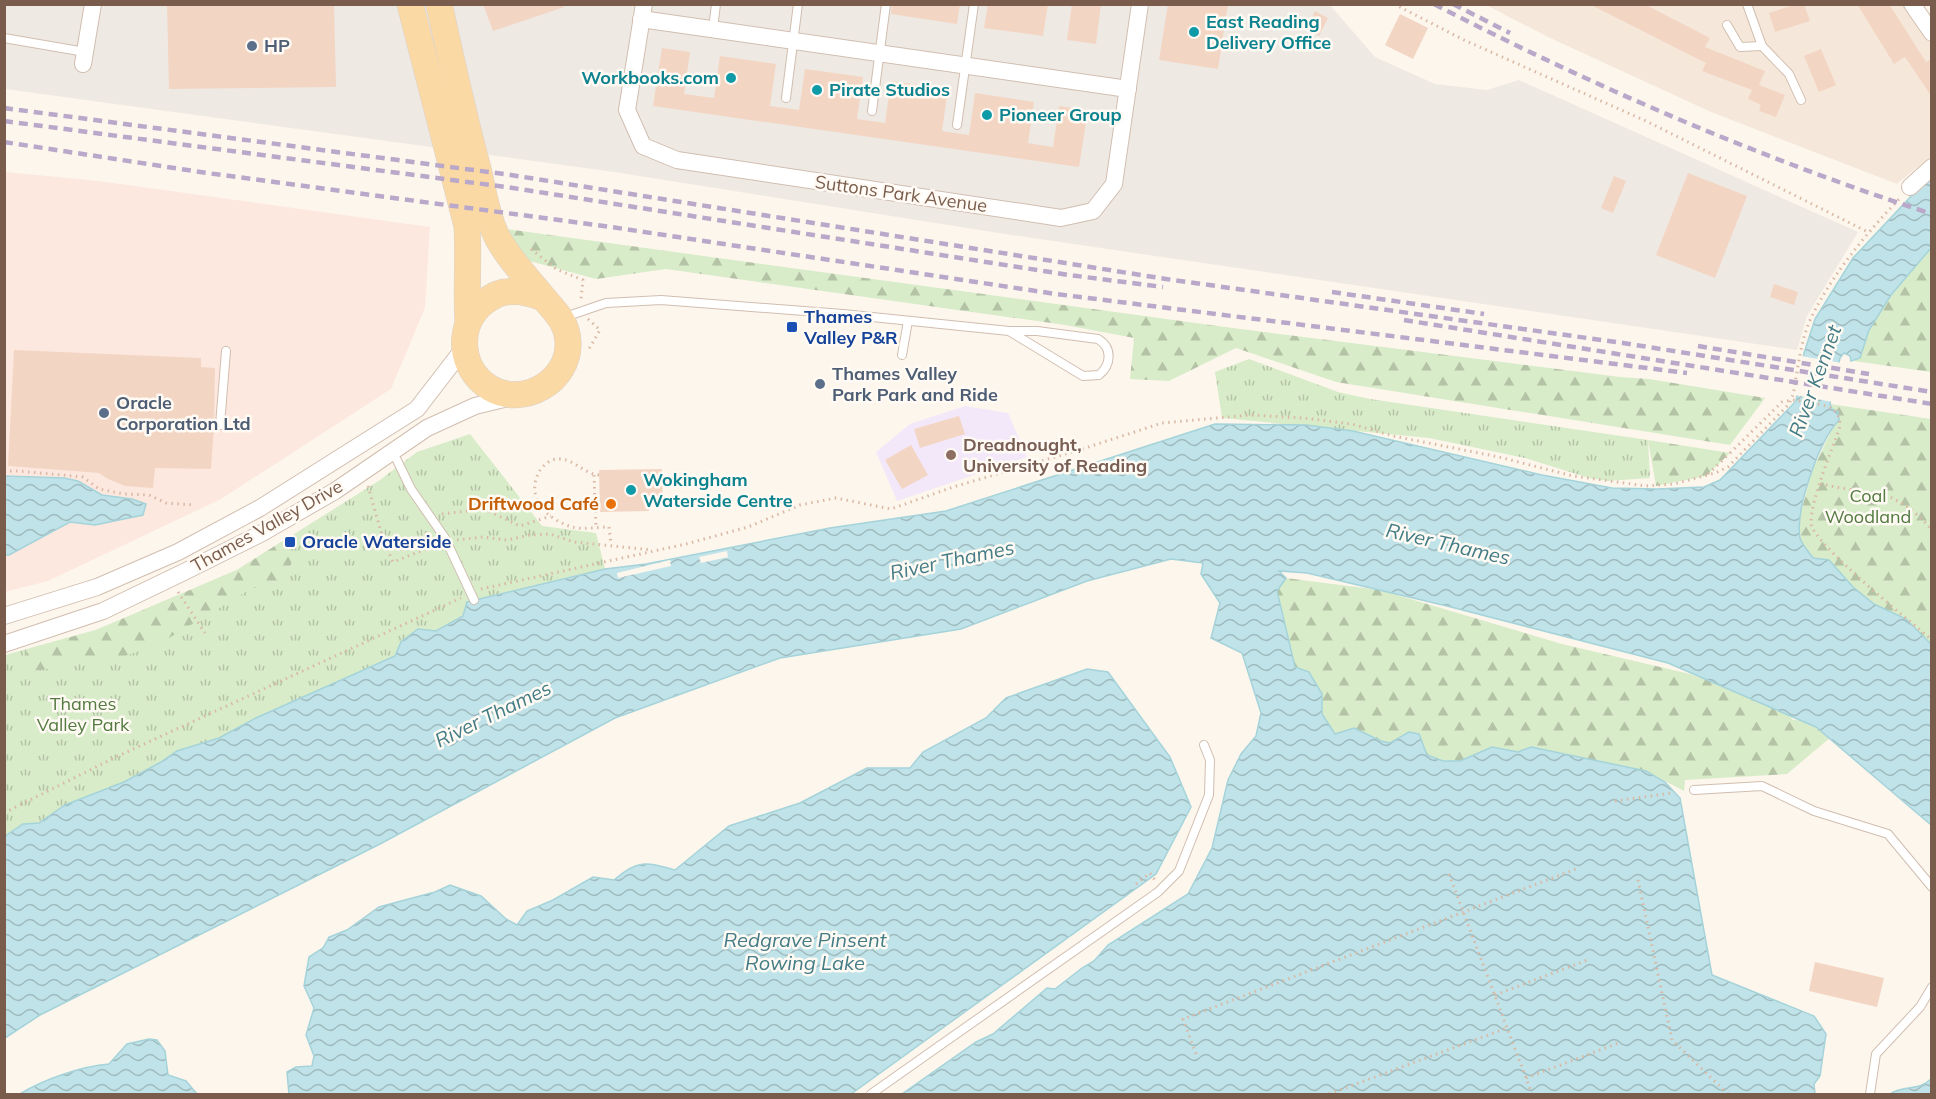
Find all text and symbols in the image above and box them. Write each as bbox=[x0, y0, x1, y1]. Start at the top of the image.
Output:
place label: East Reading Delivery Office bbox=[1206, 10, 1331, 54]
marker: East Reading Delivery Office bbox=[1187, 25, 1201, 39]
place label: HP bbox=[264, 34, 290, 57]
marker: HP bbox=[245, 39, 259, 53]
place label: Workbooks.com bbox=[581, 66, 719, 89]
marker: Workbooks.com bbox=[724, 71, 738, 85]
place label: Pirate Studios bbox=[829, 78, 950, 101]
marker: Pirate Studios bbox=[810, 83, 824, 97]
place label: Pioneer Group bbox=[999, 103, 1122, 126]
marker: Pioneer Group bbox=[980, 108, 994, 122]
street label: Suttons Park Avenue bbox=[814, 170, 989, 217]
place label: Thames Valley P&R bbox=[803, 305, 898, 349]
marker: Thames Valley P&R bbox=[785, 320, 799, 334]
water label: River Kennet bbox=[1783, 321, 1847, 440]
place label: Thames Valley Park Park and Ride bbox=[832, 362, 998, 406]
marker: Thames Valley Park Park and Ride bbox=[813, 377, 827, 391]
place label: Oracle Corporation Ltd bbox=[116, 391, 251, 435]
marker: Oracle Corporation Ltd bbox=[97, 406, 111, 420]
place label: Dreadnought, University of Reading bbox=[963, 433, 1147, 477]
marker: Dreadnought, University of Reading bbox=[944, 448, 958, 462]
place label: Wokingham Waterside Centre bbox=[643, 468, 793, 512]
street label: Thames Valley Drive bbox=[187, 474, 347, 577]
marker: Wokingham Waterside Centre bbox=[624, 483, 638, 497]
park label: Coal Woodland bbox=[1825, 484, 1911, 528]
place label: Driftwood Café bbox=[468, 492, 599, 515]
marker: Driftwood Café bbox=[604, 497, 618, 511]
water label: River Thames bbox=[1384, 517, 1513, 570]
place label: Oracle Waterside bbox=[302, 530, 452, 553]
water label: River Thames bbox=[887, 534, 1016, 585]
marker: Oracle Waterside bbox=[283, 535, 297, 549]
water label: River Thames bbox=[430, 675, 555, 753]
park label: Thames Valley Park bbox=[37, 692, 130, 736]
water label: Redgrave Pinsent Rowing Lake bbox=[723, 927, 888, 975]

